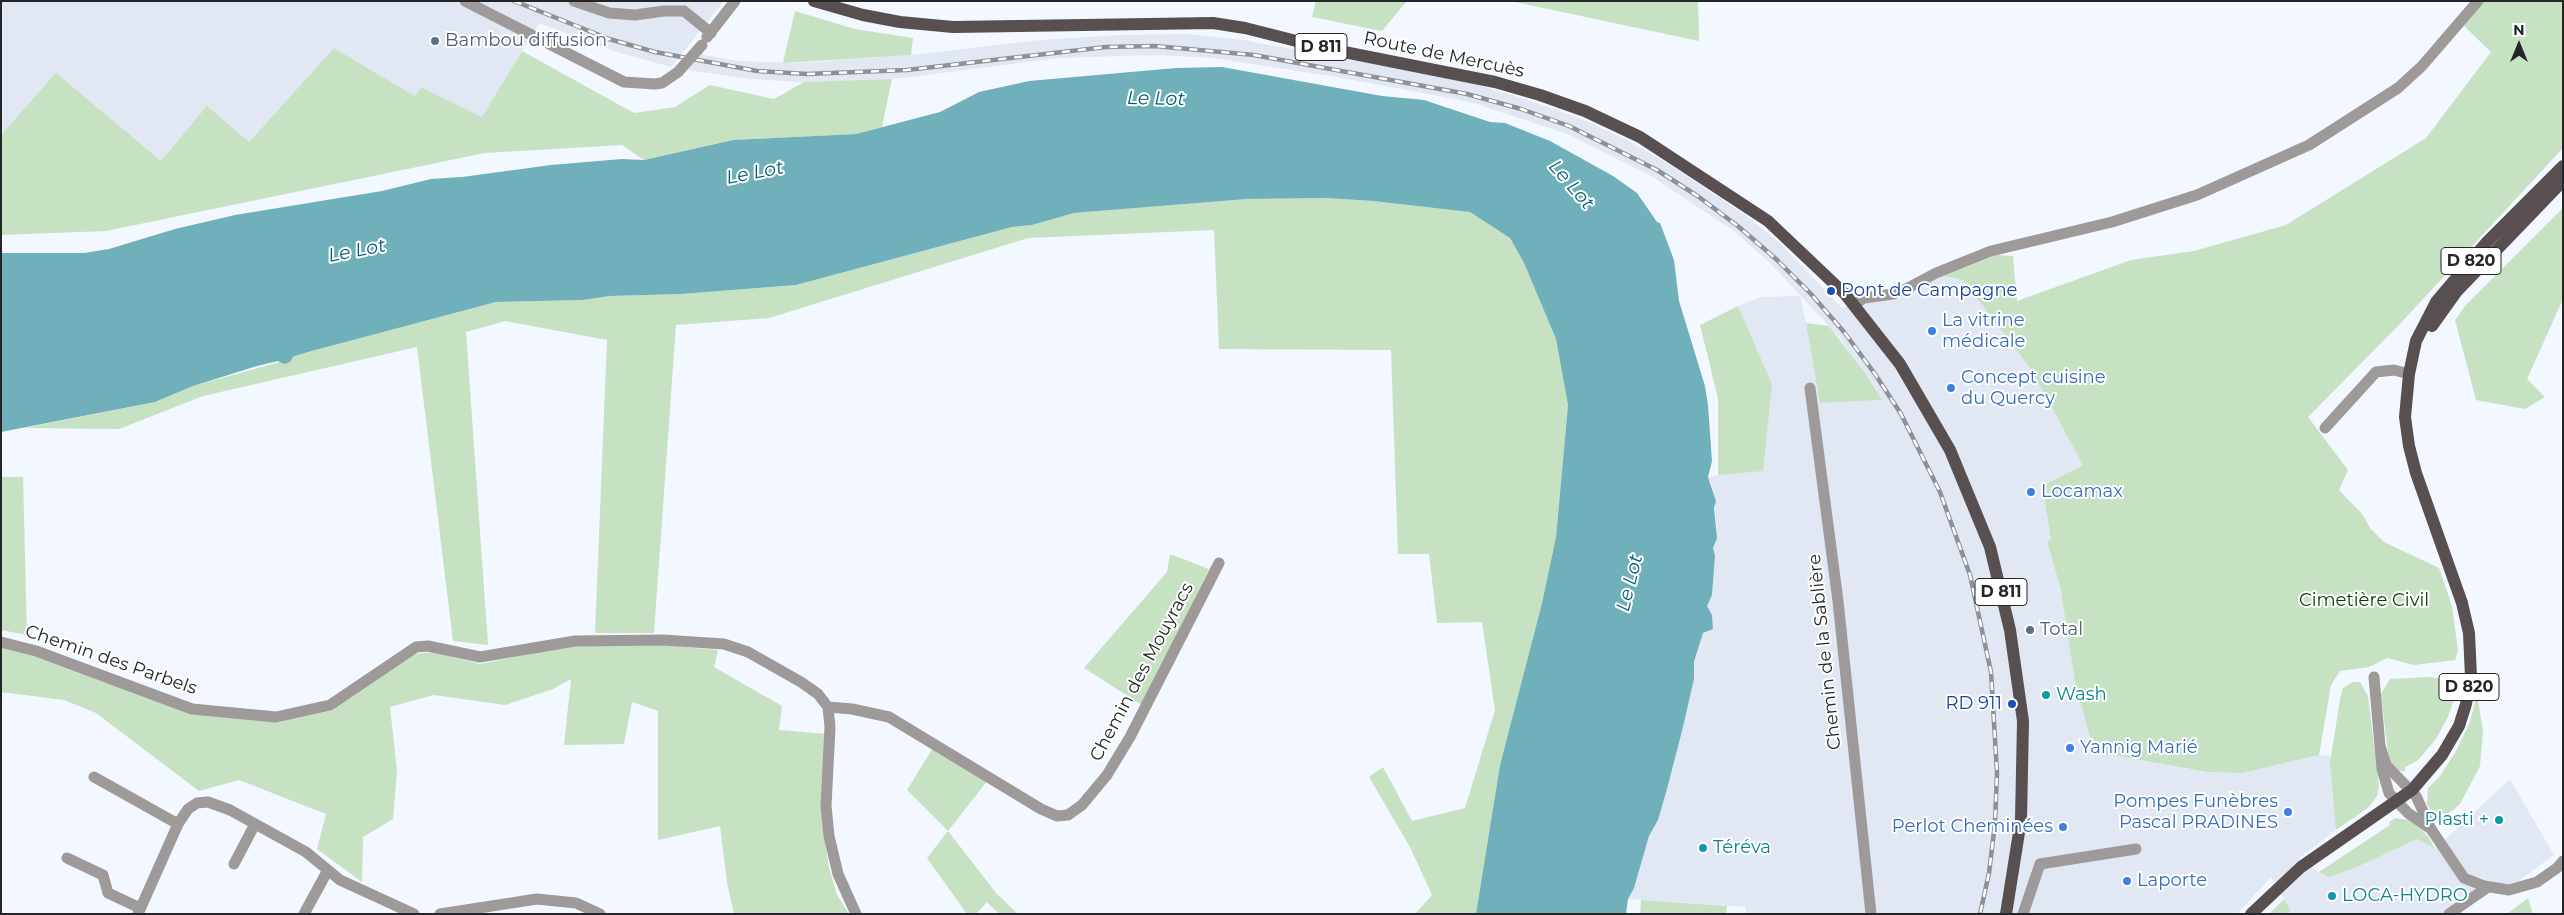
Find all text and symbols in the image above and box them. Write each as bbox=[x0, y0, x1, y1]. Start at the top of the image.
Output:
north arrow bbox=[2494, 20, 2544, 70]
text: N bbox=[2513, 21, 2525, 39]
street label: Route de Mercuès bbox=[1362, 27, 1526, 83]
place label: Bambou diffusion bbox=[445, 30, 607, 52]
road number: D 811 bbox=[1295, 34, 1347, 61]
marker: Bambou diffusion bbox=[429, 35, 441, 47]
water label: Le Lot bbox=[1127, 87, 1185, 111]
water label: Le Lot bbox=[724, 156, 786, 190]
water label: Le Lot bbox=[1543, 156, 1599, 214]
water label: Le Lot bbox=[326, 234, 388, 268]
road number: D 820 bbox=[2441, 248, 2501, 274]
place label: Pont de Campagne bbox=[1841, 280, 2017, 302]
marker: Pont de Campagne bbox=[1825, 285, 1837, 297]
place label: La vitrine médicale bbox=[1942, 310, 2025, 352]
marker: La vitrine médicale bbox=[1926, 325, 1938, 337]
place label: Concept cuisine du Quercy bbox=[1961, 367, 2106, 409]
marker: Concept cuisine du Quercy bbox=[1945, 382, 1957, 394]
place label: Locamax bbox=[2041, 481, 2123, 503]
marker: Locamax bbox=[2025, 486, 2037, 498]
water label: Le Lot bbox=[1612, 552, 1648, 614]
street label: Chemin de la Sablière bbox=[1804, 553, 1846, 751]
road number: D 811 bbox=[1975, 578, 2027, 606]
street label: Chemin des Mouyracs bbox=[1086, 579, 1198, 765]
park label: Cimetière Civil bbox=[2299, 590, 2429, 612]
place label: Total bbox=[2040, 619, 2083, 641]
street label: Chemin des Parbels bbox=[22, 620, 200, 700]
marker: Total bbox=[2024, 624, 2036, 636]
road number: D 820 bbox=[2439, 674, 2499, 700]
place label: Wash bbox=[2056, 684, 2107, 706]
marker: Wash bbox=[2040, 689, 2052, 701]
place label: RD 911 bbox=[1945, 693, 2002, 715]
marker: RD 911 bbox=[2006, 698, 2018, 710]
place label: Yannig Marié bbox=[2080, 737, 2198, 759]
marker: Yannig Marié bbox=[2064, 742, 2076, 754]
place label: Pompes Funèbres Pascal PRADINES bbox=[2113, 791, 2278, 834]
marker: Pompes Funèbres Pascal PRADINES bbox=[2282, 806, 2294, 818]
place label: Plasti + bbox=[2425, 809, 2489, 831]
marker: Plasti + bbox=[2493, 814, 2505, 826]
place label: Perlot Cheminées bbox=[1892, 816, 2053, 838]
marker: Perlot Cheminées bbox=[2057, 821, 2069, 833]
place label: Téréva bbox=[1713, 837, 1771, 859]
marker: Téréva bbox=[1697, 842, 1709, 854]
place label: Laporte bbox=[2137, 870, 2207, 892]
marker: Laporte bbox=[2121, 875, 2133, 887]
place label: LOCA-HYDRO bbox=[2342, 885, 2468, 907]
marker: LOCA-HYDRO bbox=[2326, 890, 2338, 902]

